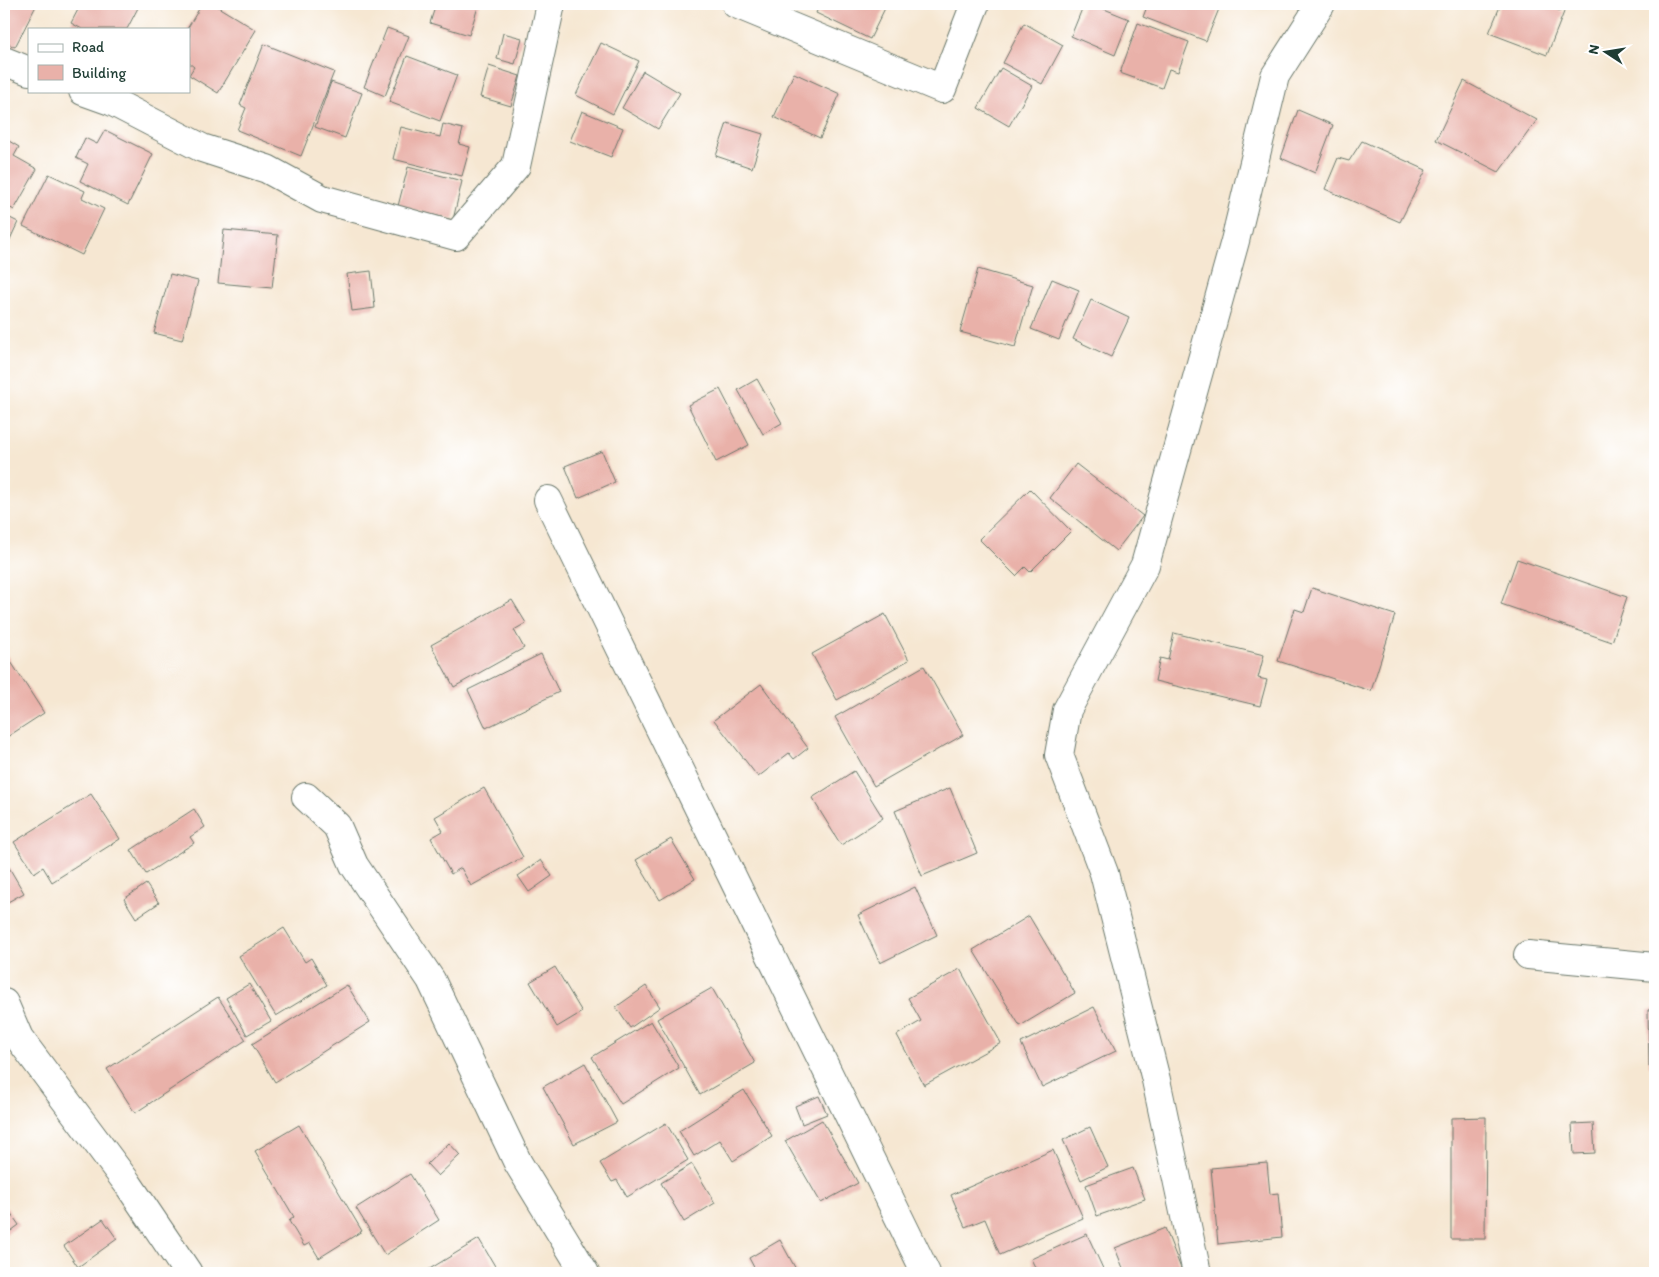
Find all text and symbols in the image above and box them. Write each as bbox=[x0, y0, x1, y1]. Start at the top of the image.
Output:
legend bbox=[28, 28, 190, 92]
north arrow bbox=[1582, 28, 1632, 78]
text: Road bbox=[72, 38, 105, 56]
text: N bbox=[1584, 43, 1603, 56]
text: Building bbox=[72, 64, 126, 82]

